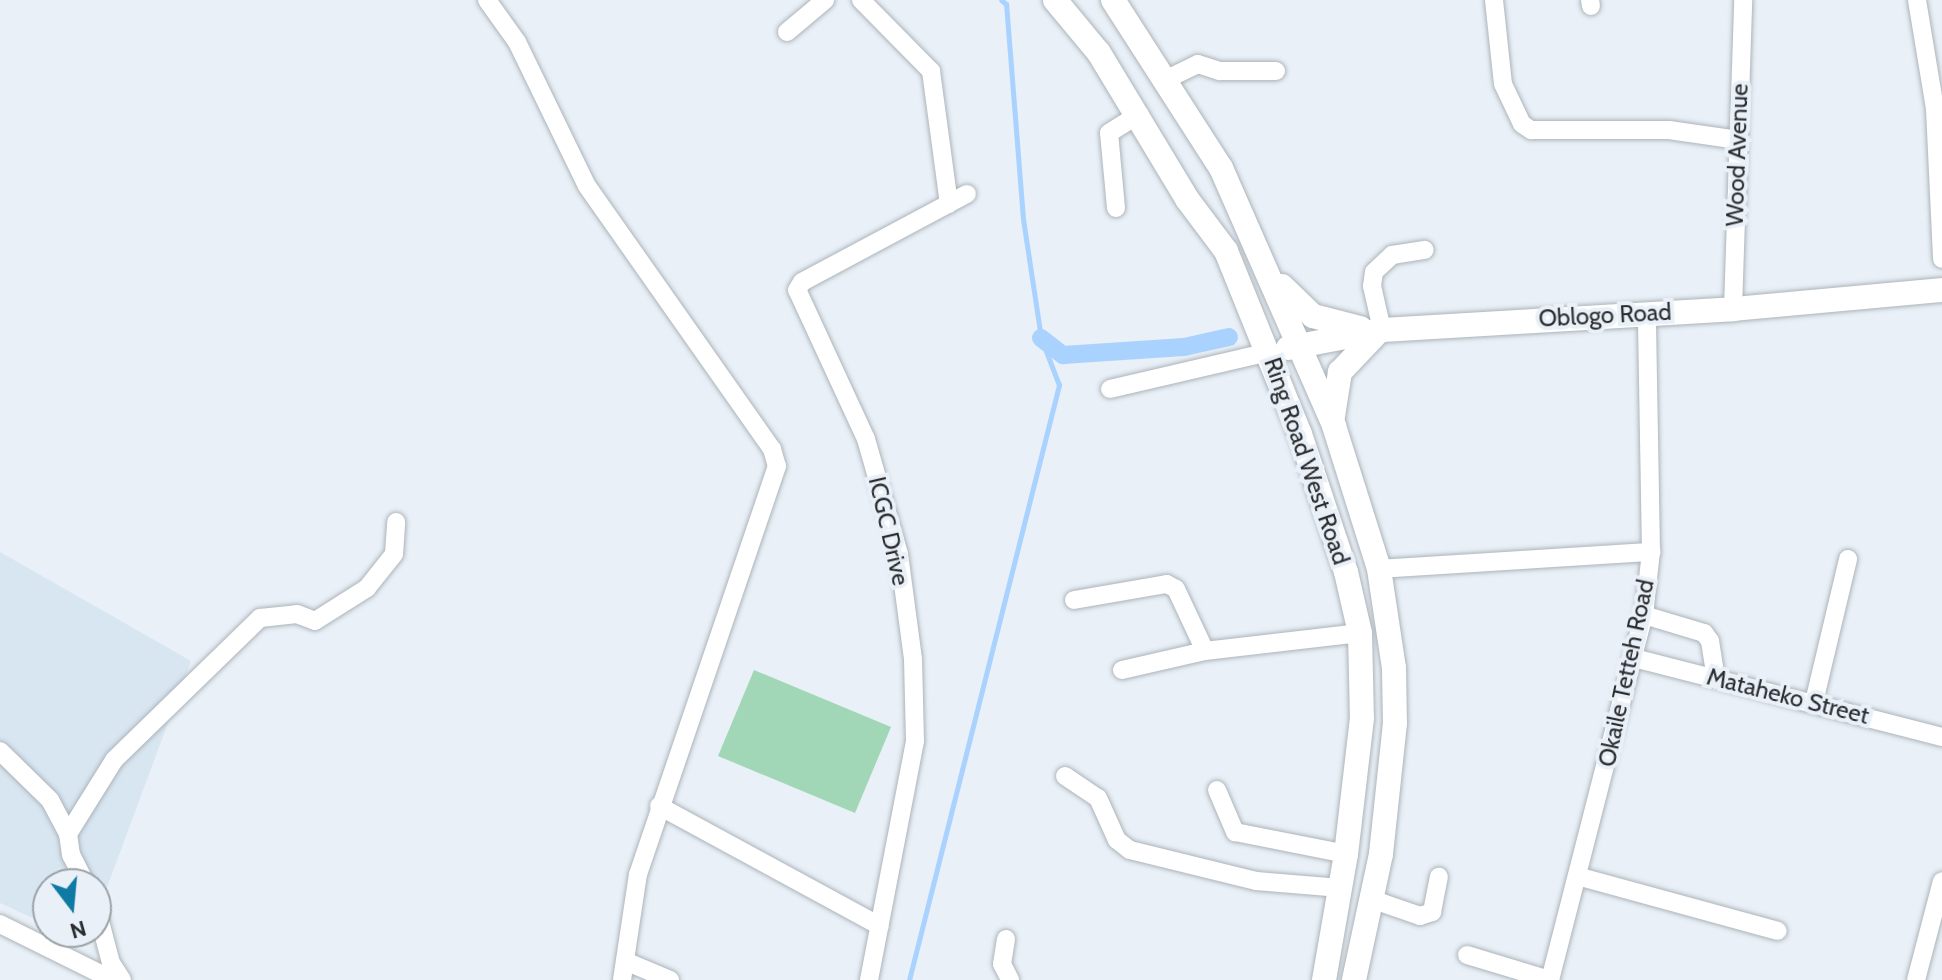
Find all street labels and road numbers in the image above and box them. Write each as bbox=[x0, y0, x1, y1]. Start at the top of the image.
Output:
street label: Wood Avenue bbox=[1720, 83, 1754, 227]
street label: Oblogo Road bbox=[1538, 297, 1672, 333]
street label: Ring Road West Road bbox=[1258, 354, 1356, 568]
street label: ICGC Drive bbox=[863, 474, 915, 588]
street label: Okaile Tetteh Road bbox=[1592, 577, 1660, 769]
street label: Mataheko Street bbox=[1704, 662, 1872, 730]

